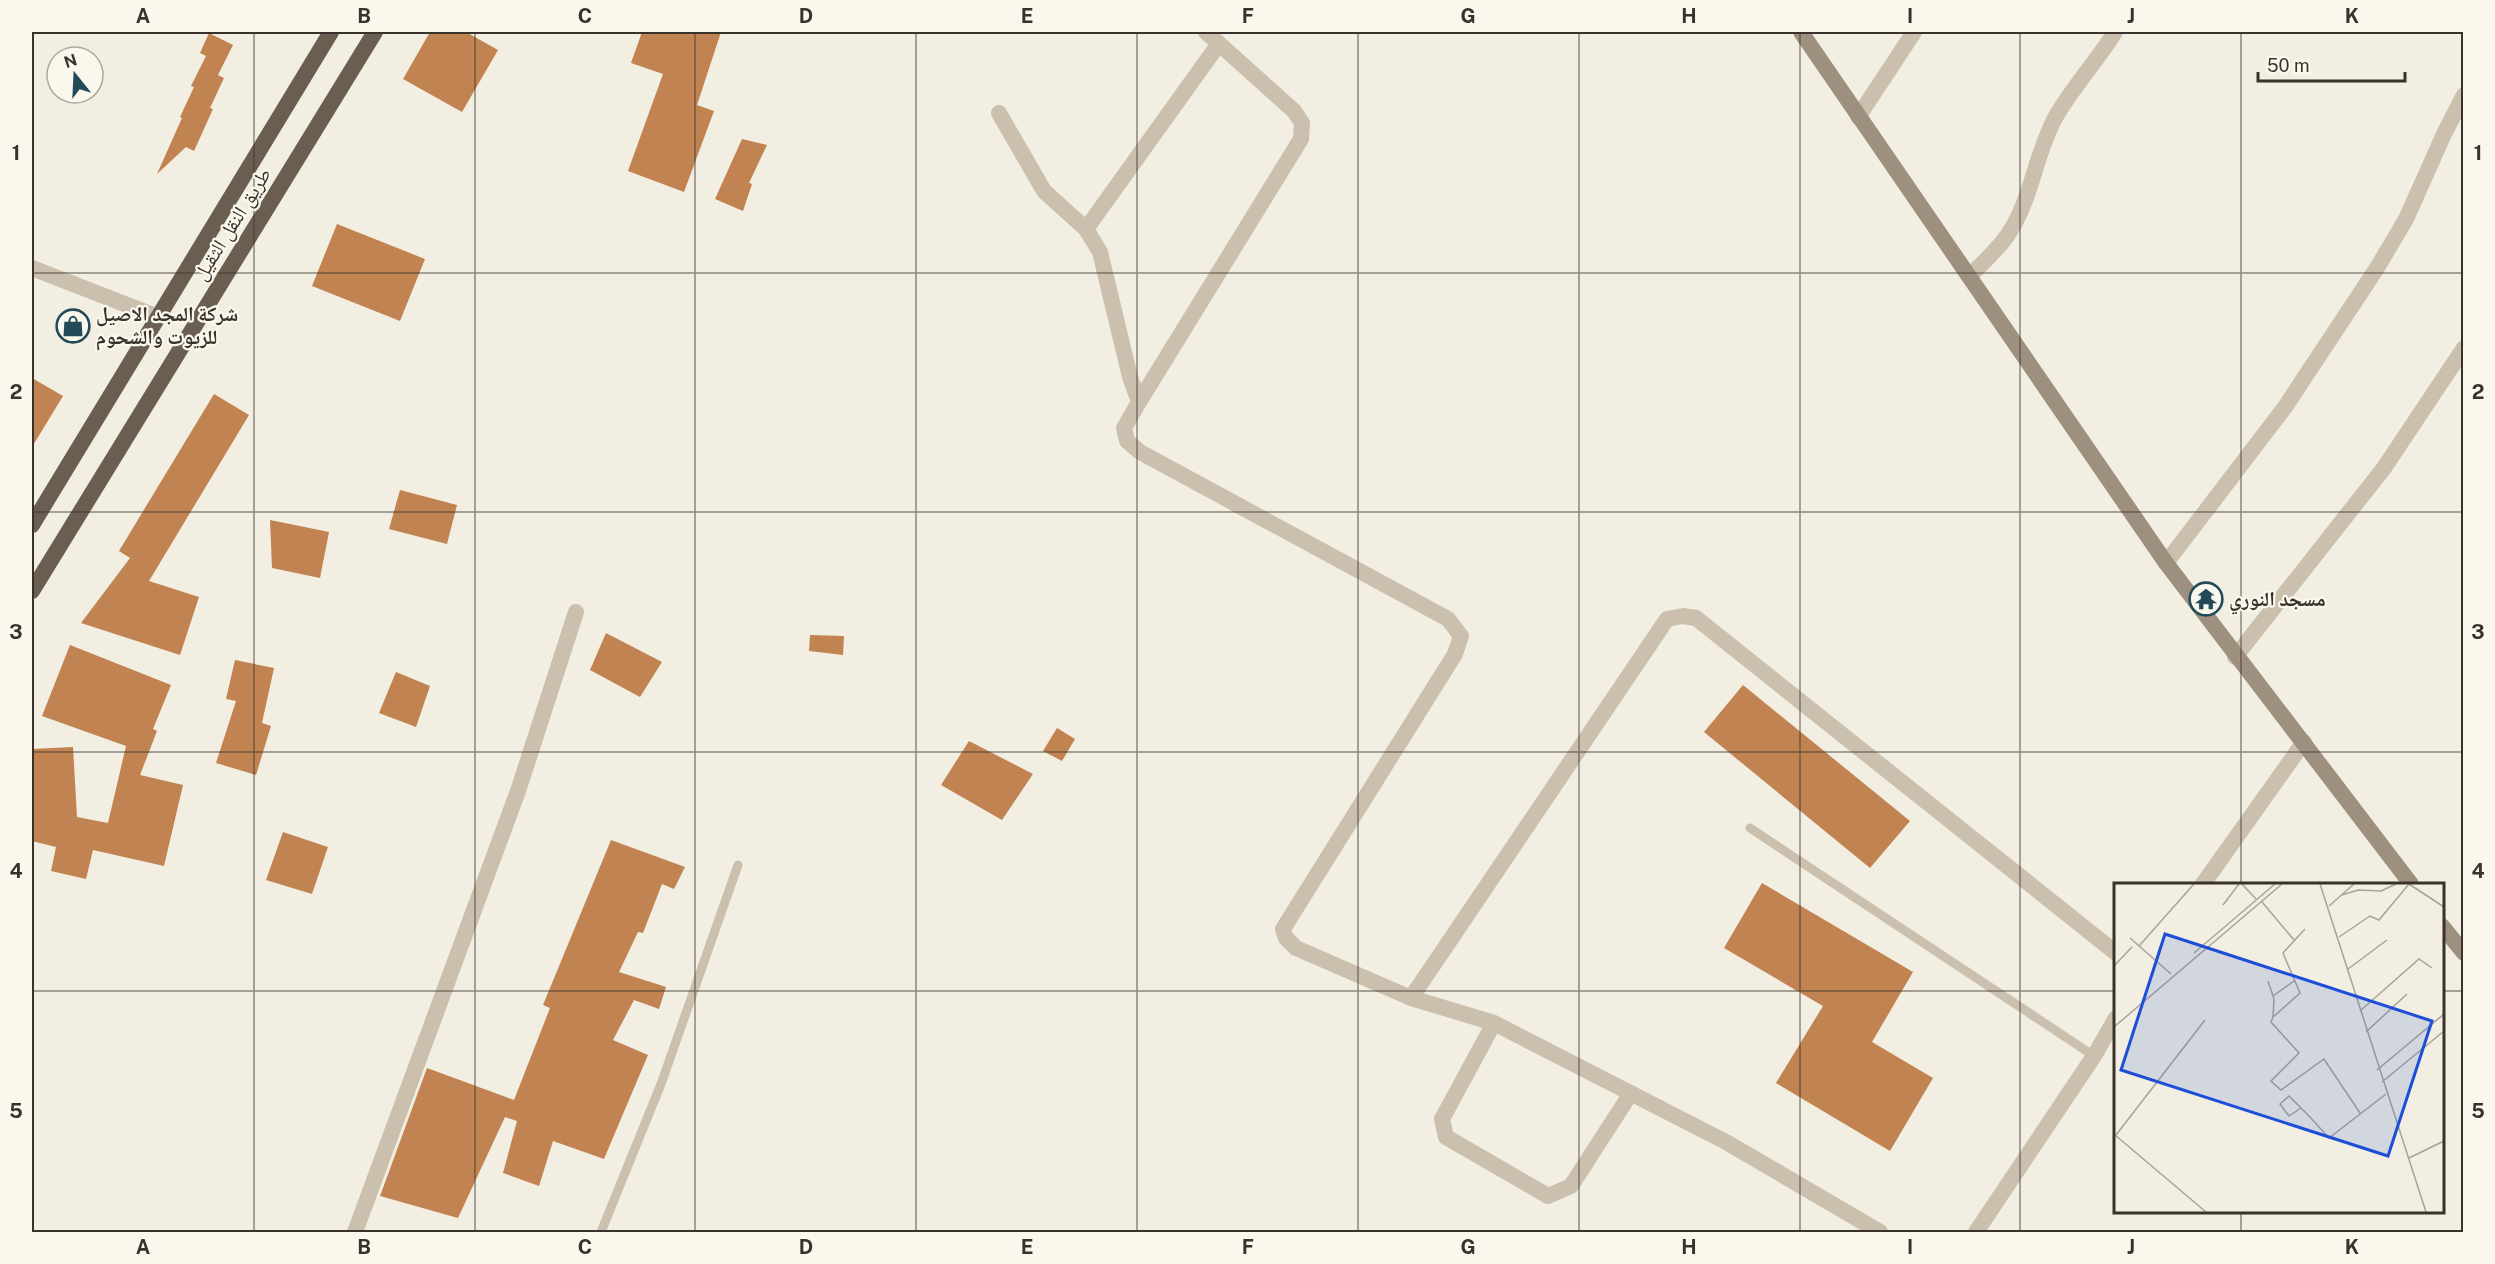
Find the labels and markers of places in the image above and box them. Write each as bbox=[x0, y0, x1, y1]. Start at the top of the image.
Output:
place label: شركة المجد الاصيل للزيوت والشحوم bbox=[96, 302, 238, 351]
shop icon: شركة المجد الاصيل للزيوت والشحوم bbox=[55, 308, 91, 344]
temple icon: مسجد النوري bbox=[2188, 581, 2224, 617]
place label: مسجد النوري bbox=[2229, 587, 2326, 615]

